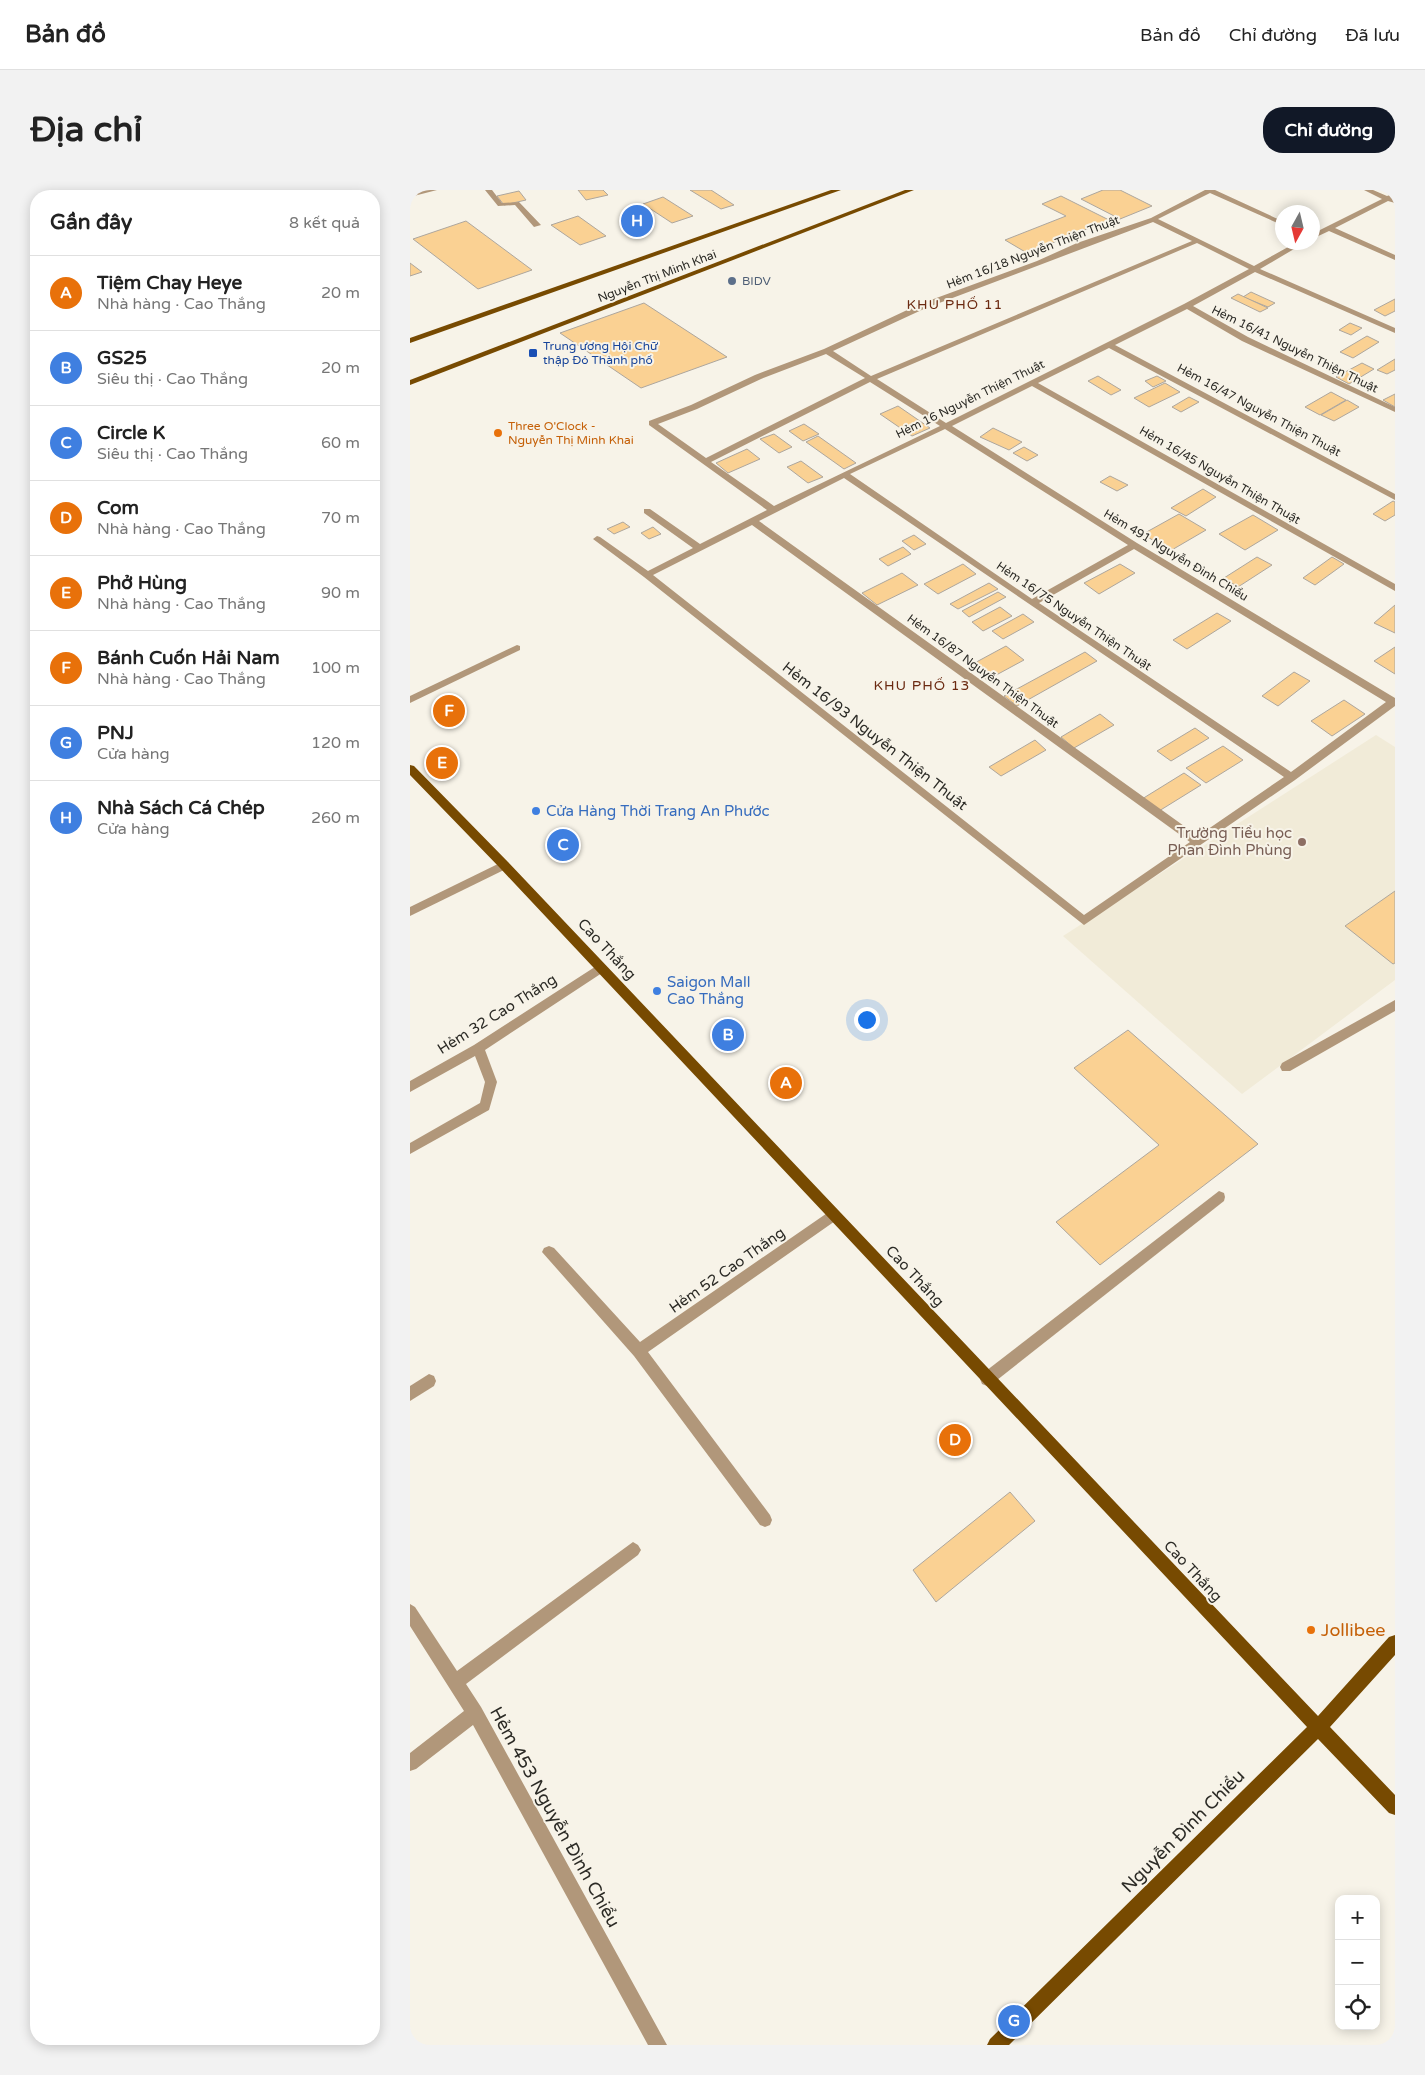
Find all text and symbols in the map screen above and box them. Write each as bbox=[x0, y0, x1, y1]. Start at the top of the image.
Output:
text: Bản đồ bbox=[25, 20, 106, 49]
text: Bản đồ bbox=[1140, 24, 1201, 46]
text: Chỉ đường bbox=[1229, 24, 1317, 46]
text: Đã lưu bbox=[1345, 24, 1400, 46]
button: Chỉ đường bbox=[1263, 107, 1395, 153]
text: Địa chỉ bbox=[30, 109, 142, 151]
pin: H bbox=[621, 202, 653, 240]
north arrow bbox=[1275, 205, 1320, 250]
text: Gần đây bbox=[50, 210, 132, 235]
street label: Hẻm 16/18 Nguyễn Thiện Thuật bbox=[945, 212, 1122, 292]
text: 8 kết quả bbox=[289, 213, 360, 233]
street label: Nguyễn Thị Minh Khai bbox=[596, 247, 718, 305]
text: Tiệm Chay Heye bbox=[97, 272, 242, 294]
place label: BIDV bbox=[742, 274, 772, 288]
marker: BIDV bbox=[726, 275, 738, 287]
text: A bbox=[60, 283, 72, 303]
text: 20 m bbox=[321, 283, 360, 303]
text: Nhà hàng · Cao Thắng bbox=[97, 294, 266, 314]
district label: KHU PHỐ 11 bbox=[907, 296, 1003, 313]
street label: Hẻm 16/41 Nguyễn Thiện Thuật bbox=[1210, 303, 1381, 396]
place label: Trung ương Hội Chữ thập Đỏ Thành phố bbox=[543, 339, 659, 367]
text: GS25 bbox=[97, 347, 147, 369]
marker: Trung ương Hội Chữ thập Đỏ Thành phố bbox=[527, 347, 539, 359]
street label: Hẻm 16 Nguyễn Thiện Thuật bbox=[893, 357, 1047, 441]
text: B bbox=[60, 358, 72, 378]
text: 20 m bbox=[321, 358, 360, 378]
street label: Hẻm 16/47 Nguyễn Thiện Thuật bbox=[1175, 361, 1344, 459]
text: Siêu thị · Cao Thắng bbox=[97, 369, 248, 389]
place label: Three O'Clock - Nguyễn Thị Minh Khai bbox=[508, 419, 634, 447]
text: Circle K bbox=[97, 422, 165, 444]
street label: Hẻm 16/45 Nguyễn Thiện Thuật bbox=[1137, 423, 1303, 527]
marker: Three O'Clock - Nguyễn Thị Minh Khai bbox=[492, 427, 504, 439]
text: C bbox=[60, 433, 72, 453]
text: 60 m bbox=[321, 433, 360, 453]
text: Siêu thị · Cao Thắng bbox=[97, 444, 248, 464]
text: Com bbox=[97, 497, 139, 519]
street label: Hẻm 491 Nguyễn Ðình Chiểu bbox=[1101, 506, 1251, 604]
text: D bbox=[60, 508, 72, 528]
text: 70 m bbox=[321, 508, 360, 528]
text: Nhà hàng · Cao Thắng bbox=[97, 519, 266, 539]
street label: Hẻm 16/75 Nguyễn Thiện Thuật bbox=[994, 559, 1155, 674]
text: Phở Hùng bbox=[97, 572, 187, 594]
text: E bbox=[61, 583, 71, 603]
text: 90 m bbox=[321, 583, 360, 603]
text: Nhà hàng · Cao Thắng bbox=[97, 594, 266, 614]
street label: Hẻm 16/87 Nguyễn Thiện Thuật bbox=[905, 611, 1062, 731]
text: Bánh Cuốn Hải Nam bbox=[97, 647, 280, 669]
text: F bbox=[61, 658, 71, 678]
text: 100 m bbox=[311, 658, 360, 678]
street label: Hẻm 16/93 Nguyễn Thiện Thuật bbox=[779, 658, 971, 814]
text: Nhà hàng · Cao Thắng bbox=[97, 669, 266, 689]
district label: KHU PHỐ 13 bbox=[874, 677, 970, 694]
pin: F bbox=[433, 692, 465, 730]
text: PNJ bbox=[97, 722, 134, 744]
text: G bbox=[60, 733, 72, 753]
text: 120 m bbox=[311, 733, 360, 753]
text: Cửa hàng bbox=[97, 744, 170, 764]
pin: E bbox=[426, 744, 458, 782]
text: Nhà Sách Cá Chép bbox=[97, 797, 265, 819]
place label: Cửa Hàng Thời Trang An Phước bbox=[546, 802, 770, 820]
marker: Cửa Hàng Thời Trang An Phước bbox=[530, 805, 542, 817]
text: H bbox=[60, 808, 72, 828]
text: 260 m bbox=[311, 808, 360, 828]
text: Cửa hàng bbox=[97, 819, 170, 839]
place label: Trường Tiểu học Phan Đình Phùng bbox=[1168, 824, 1292, 859]
pin: C bbox=[547, 826, 579, 864]
marker: Trường Tiểu học Phan Đình Phùng bbox=[1296, 836, 1308, 848]
street label: Cao Thắng bbox=[574, 915, 640, 983]
street label: Hẻm 32 Cao Thắng bbox=[434, 970, 560, 1058]
place label: Saigon Mall Cao Thắng bbox=[667, 973, 750, 1008]
marker: Saigon Mall Cao Thắng bbox=[651, 985, 663, 997]
your location bbox=[854, 1007, 880, 1033]
pin: B bbox=[712, 1016, 744, 1054]
pin: A bbox=[770, 1064, 802, 1102]
street label: Hẻm 52 Cao Thắng bbox=[666, 1223, 788, 1317]
street label: Cao Thắng bbox=[882, 1242, 948, 1310]
pin: D bbox=[939, 1421, 971, 1459]
street label: Cao Thắng bbox=[1160, 1537, 1226, 1605]
place label: Jollibee bbox=[1321, 1619, 1386, 1641]
marker: Jollibee bbox=[1305, 1624, 1317, 1636]
street label: Hẻm 453 Nguyễn Ðình Chiểu bbox=[485, 1703, 625, 1931]
street label: Nguyễn Đình Chiểu bbox=[1117, 1765, 1249, 1897]
map controls bbox=[1335, 1895, 1380, 2030]
button: + bbox=[1335, 1895, 1380, 1940]
button: − bbox=[1335, 1940, 1380, 1985]
button: locate bbox=[1335, 1985, 1380, 2030]
pin: G bbox=[998, 2002, 1030, 2040]

